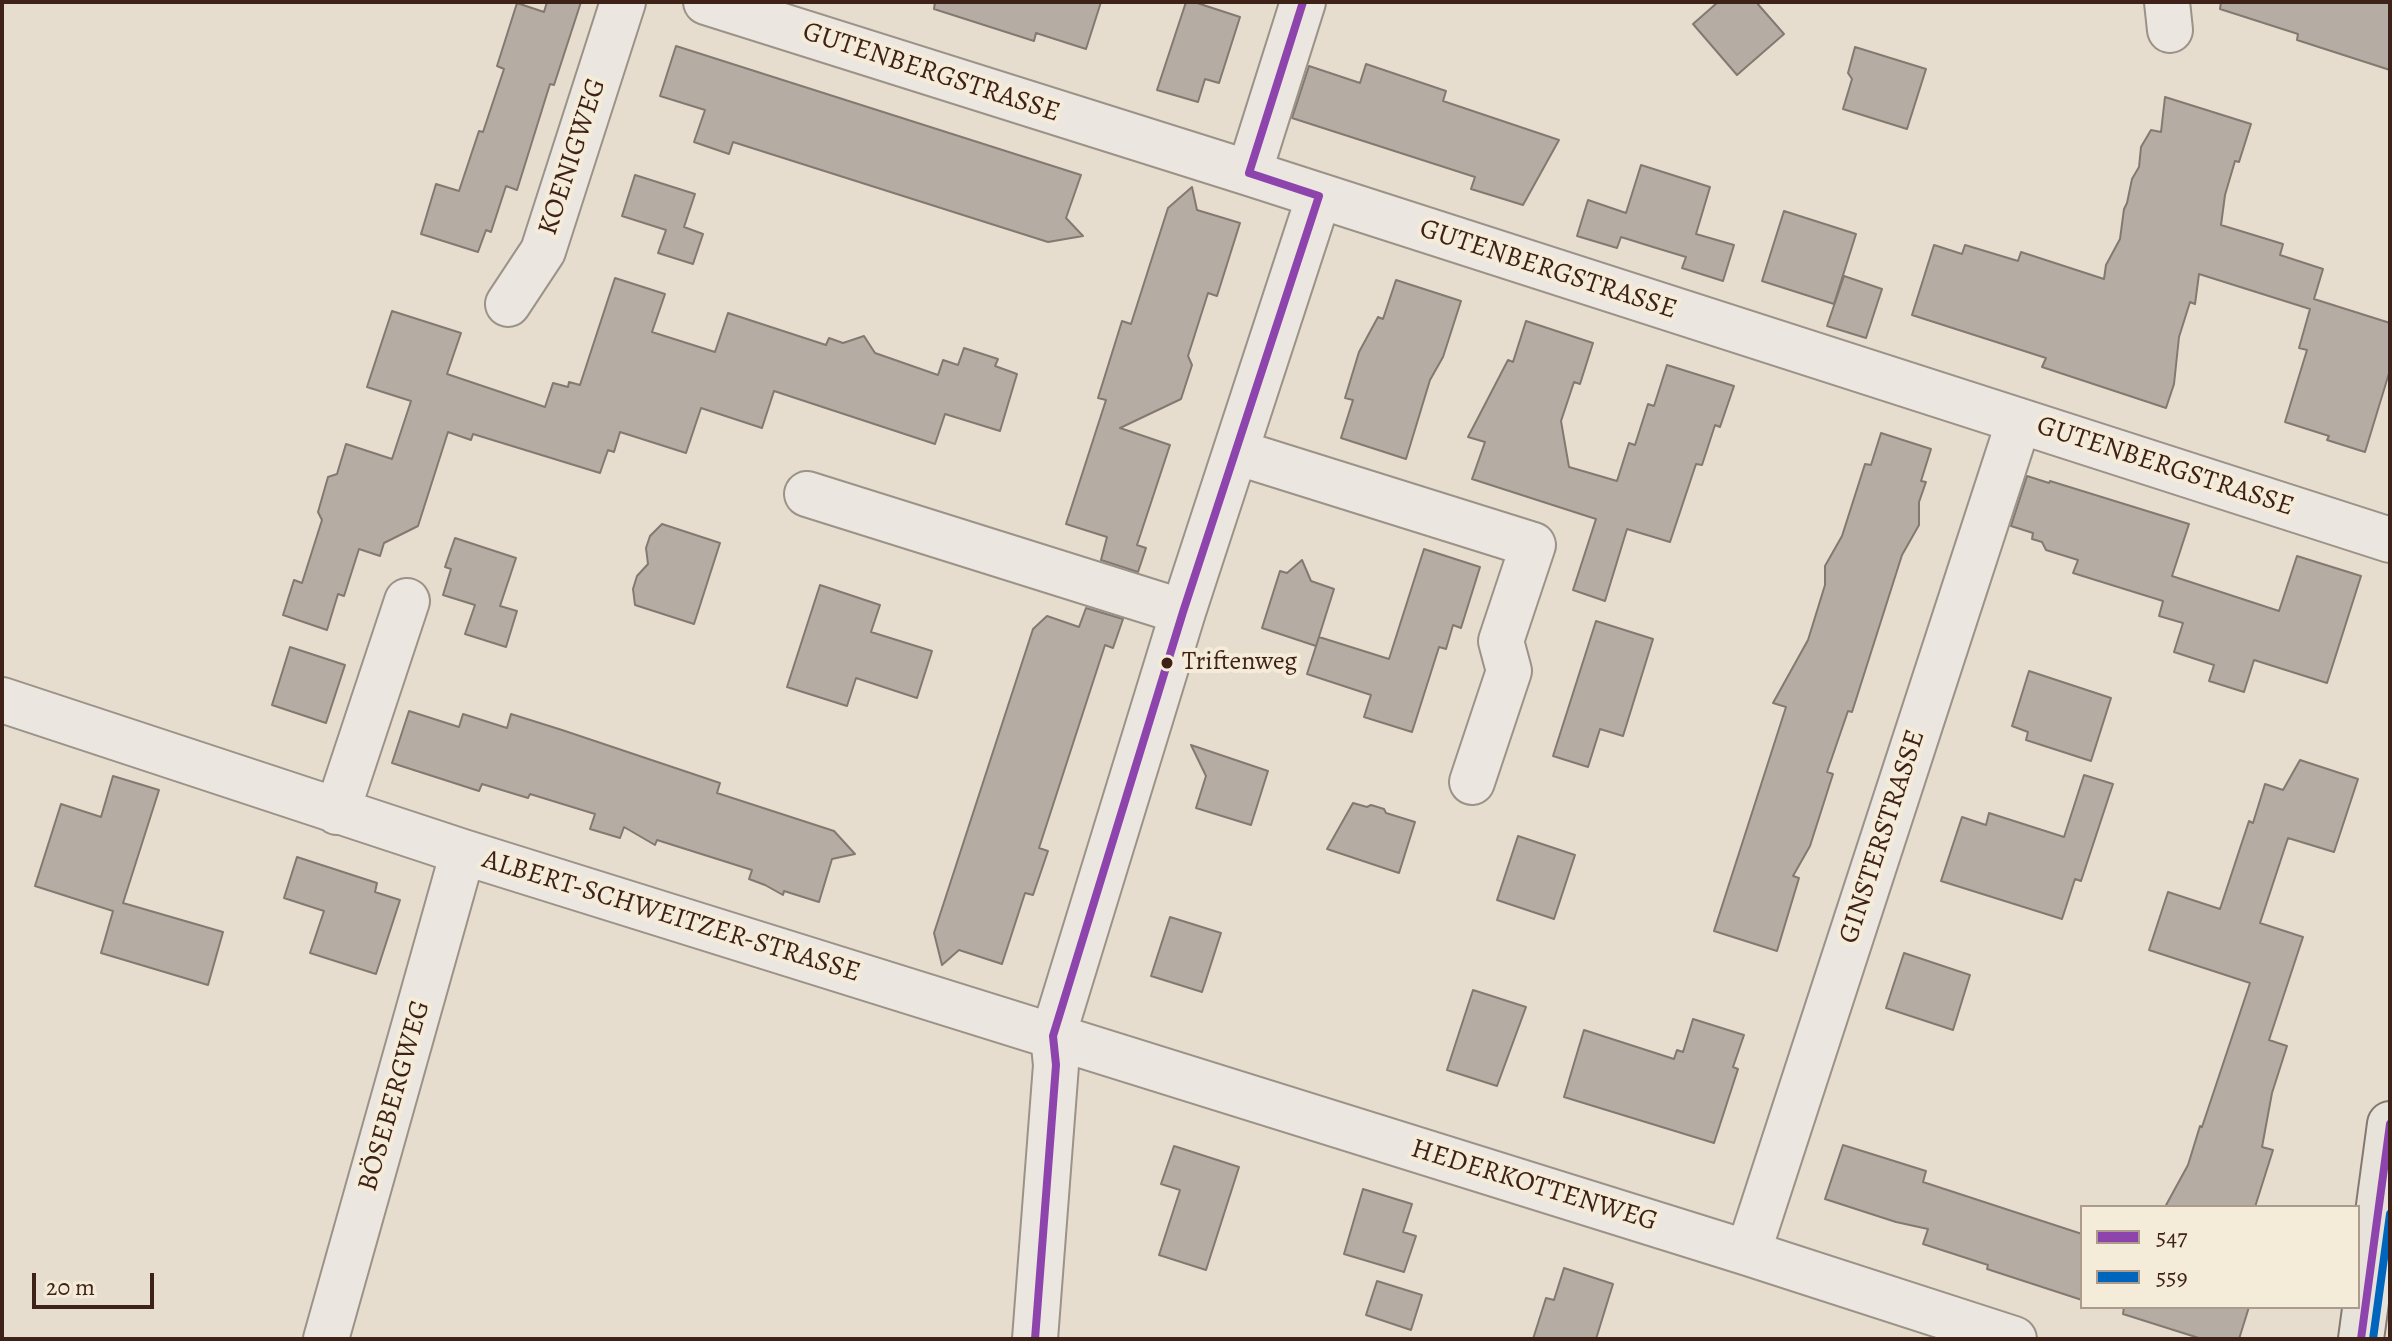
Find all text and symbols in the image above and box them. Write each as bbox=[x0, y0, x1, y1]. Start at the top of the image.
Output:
street label: GUTENBERGSTRASSE bbox=[798, 16, 1064, 130]
street label: KOENIGWEG bbox=[532, 74, 614, 240]
street label: GUTENBERGSTRASSE bbox=[1415, 213, 1681, 327]
street label: GUTENBERGSTRASSE bbox=[2032, 410, 2298, 524]
place label: Triftenweg bbox=[1182, 647, 1297, 679]
marker: Triftenweg bbox=[1159, 655, 1175, 671]
street label: GINSTERSTRASSE bbox=[1833, 726, 1933, 948]
street label: ALBERT-SCHWEITZER-STRASSE bbox=[478, 843, 864, 991]
street label: BÖSEBERGWEG bbox=[352, 997, 438, 1195]
street label: HEDERKOTTENWEG bbox=[1407, 1133, 1661, 1239]
legend bbox=[2080, 1205, 2360, 1309]
text: 547 bbox=[2156, 1221, 2187, 1253]
scale bar bbox=[36, 1257, 158, 1307]
text: 559 bbox=[2156, 1261, 2188, 1293]
text: 20 m bbox=[46, 1271, 95, 1303]

